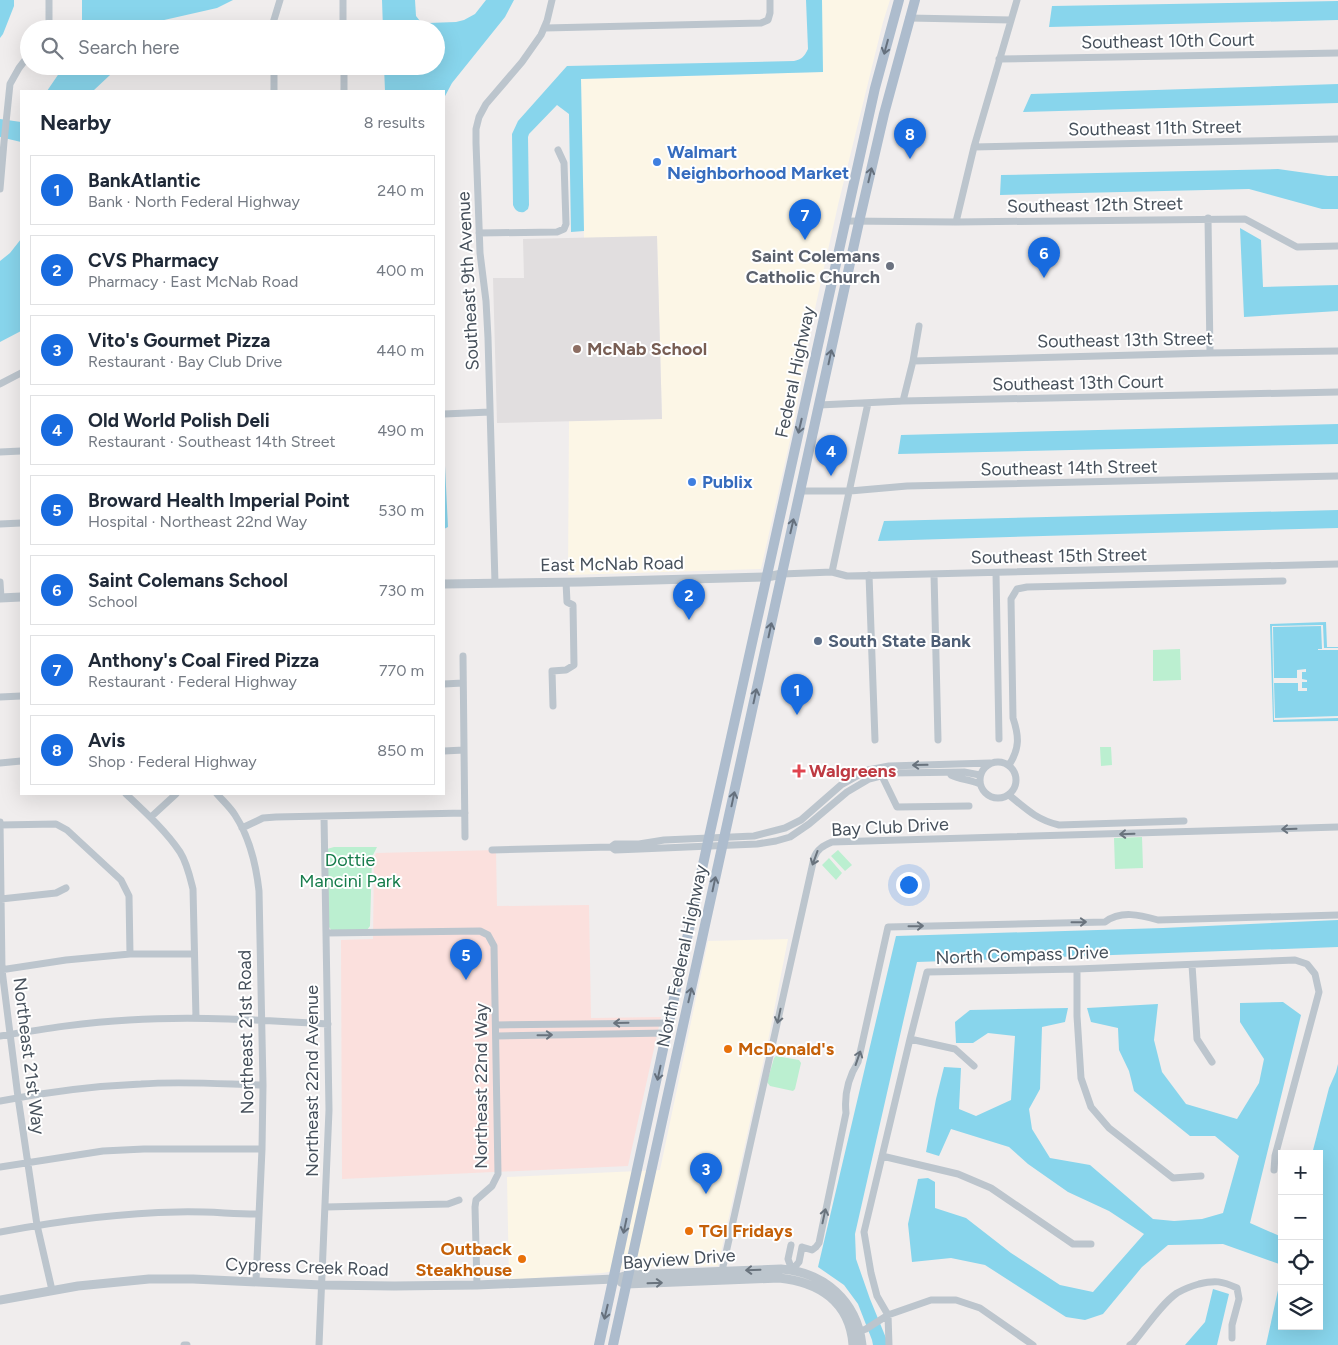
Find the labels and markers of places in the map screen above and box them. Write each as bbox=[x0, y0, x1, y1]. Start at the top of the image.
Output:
pin: 8 bbox=[894, 118, 926, 159]
place label: Walmart Neighborhood Market bbox=[667, 141, 849, 184]
marker: Walmart Neighborhood Market bbox=[651, 156, 663, 168]
pin: 7 bbox=[789, 199, 821, 240]
pin: 6 bbox=[1028, 237, 1060, 278]
place label: Saint Colemans Catholic Church bbox=[746, 245, 881, 288]
marker: Saint Colemans Catholic Church bbox=[884, 260, 896, 272]
place label: McNab School bbox=[587, 338, 707, 360]
marker: McNab School bbox=[571, 343, 583, 355]
pin: 4 bbox=[815, 435, 847, 476]
place label: Publix bbox=[702, 471, 753, 493]
marker: Publix bbox=[686, 476, 698, 488]
pin: 2 bbox=[673, 579, 705, 620]
place label: South State Bank bbox=[828, 630, 971, 652]
marker: South State Bank bbox=[812, 635, 824, 647]
pin: 1 bbox=[781, 674, 813, 715]
place label: Walgreens bbox=[809, 760, 897, 782]
marker: Walgreens bbox=[793, 765, 805, 777]
pin: 5 bbox=[450, 939, 482, 980]
place label: McDonald's bbox=[738, 1038, 835, 1060]
marker: McDonald's bbox=[722, 1043, 734, 1055]
pin: 3 bbox=[690, 1153, 722, 1194]
place label: TGI Fridays bbox=[699, 1220, 793, 1242]
marker: TGI Fridays bbox=[683, 1225, 695, 1237]
place label: Outback Steakhouse bbox=[415, 1238, 512, 1281]
marker: Outback Steakhouse bbox=[516, 1253, 528, 1265]

